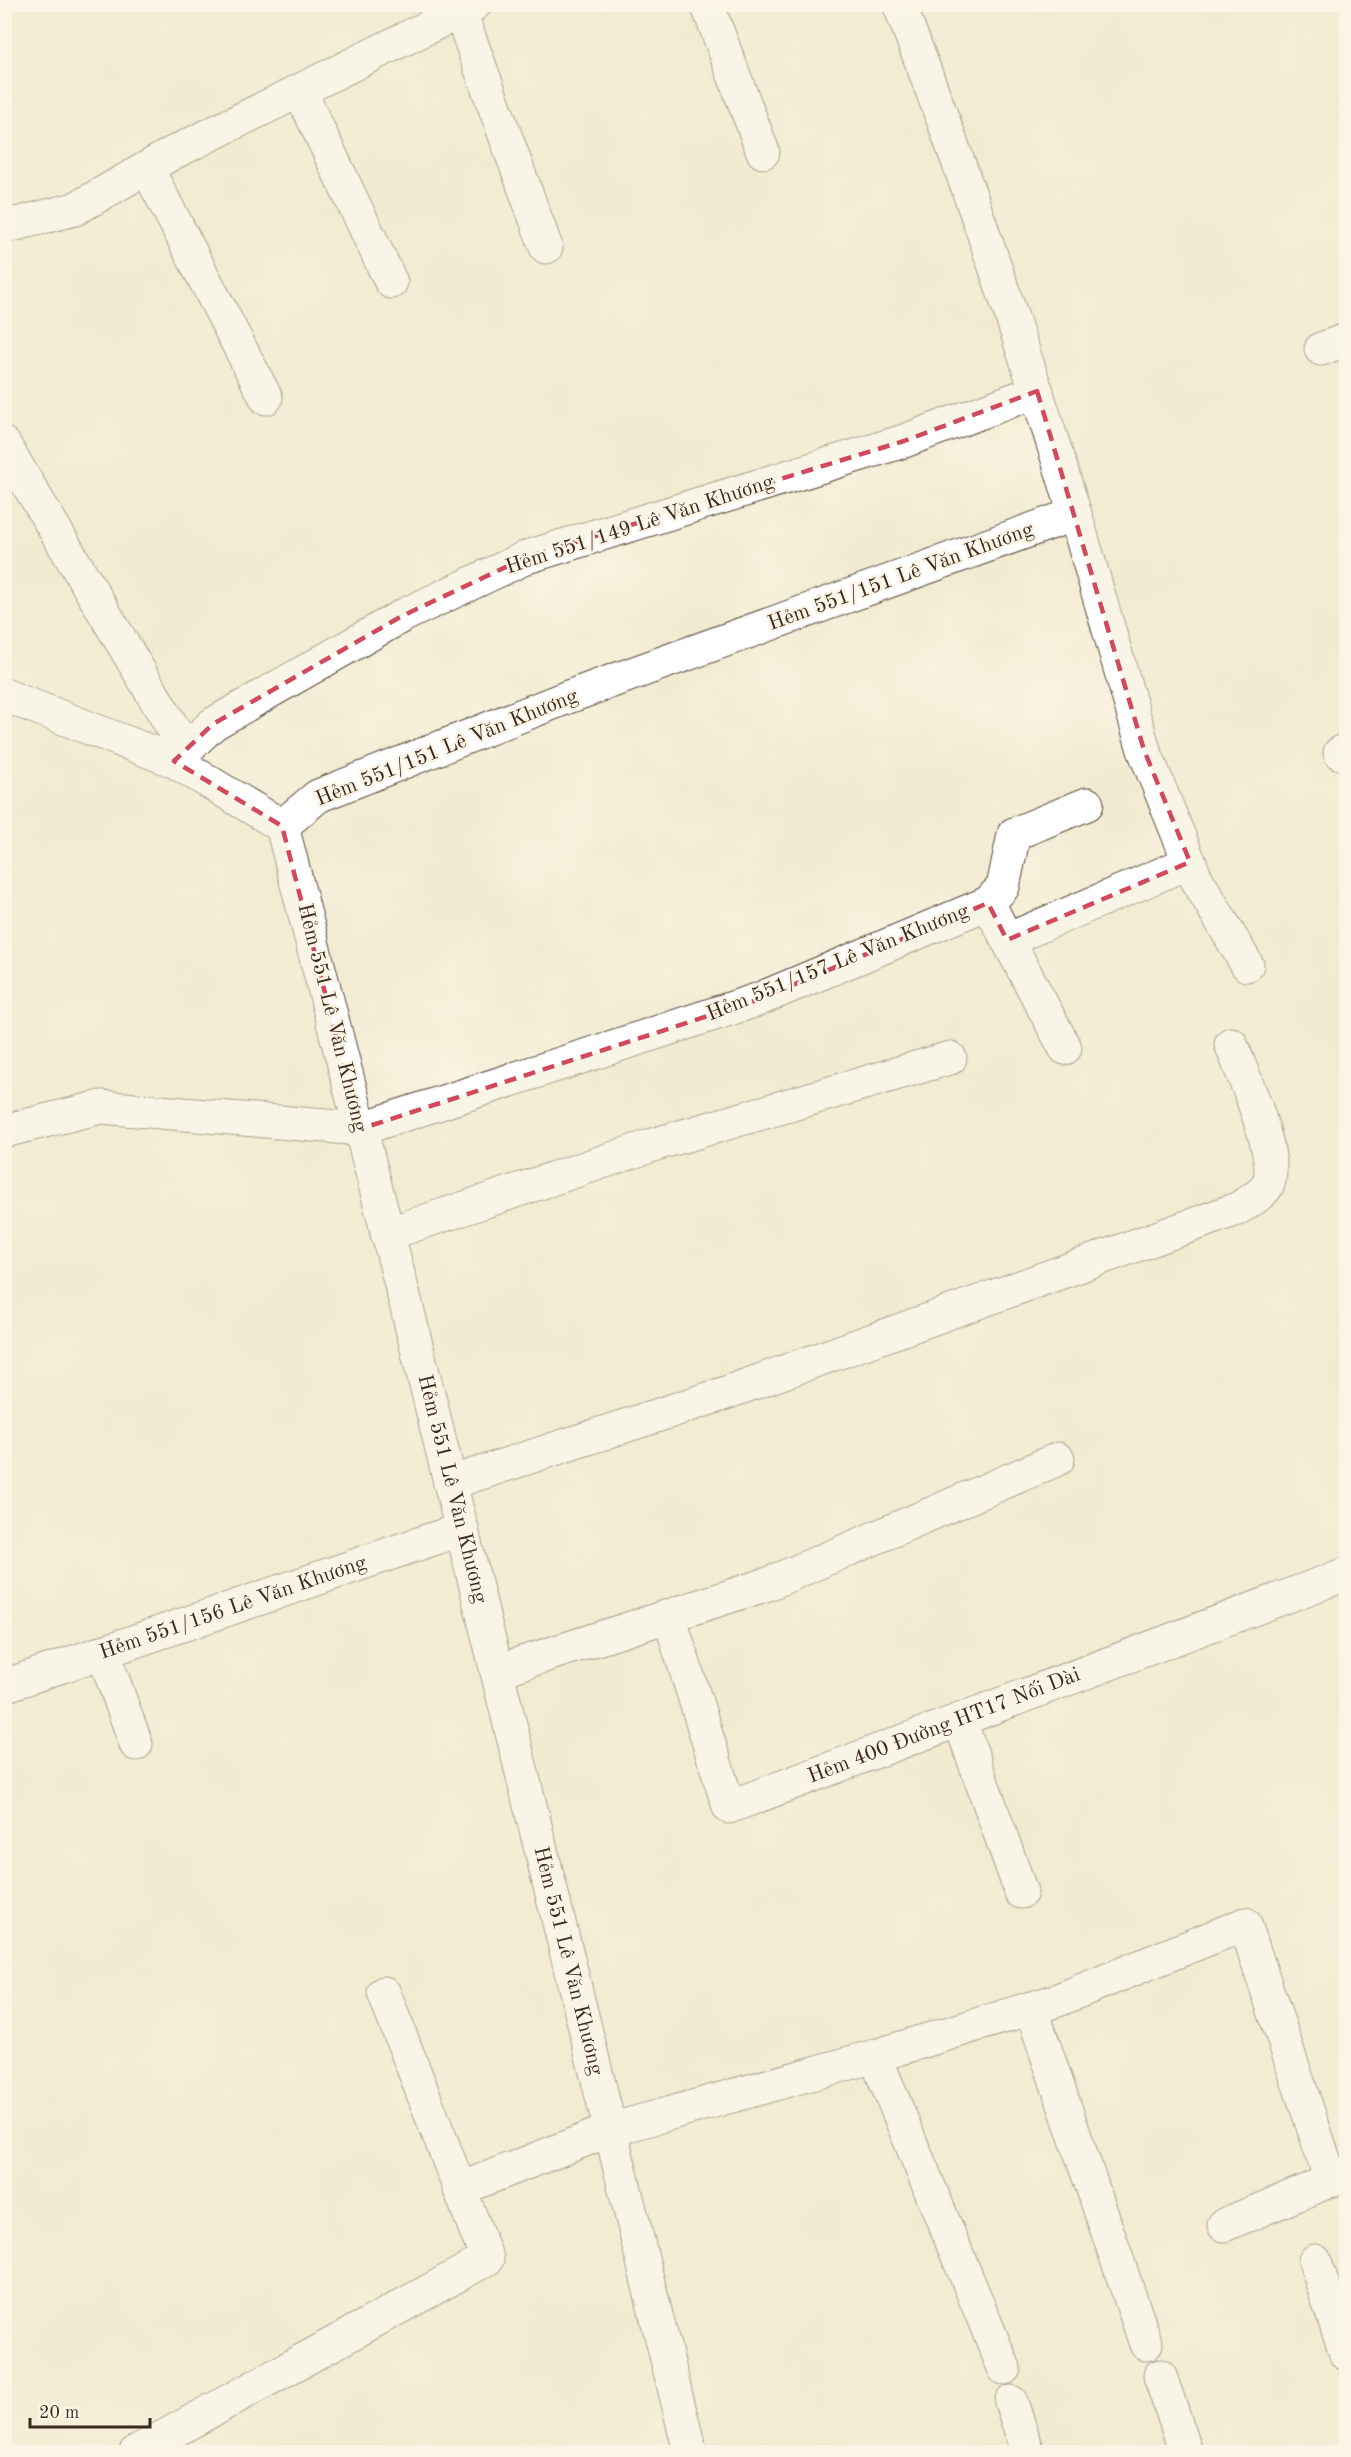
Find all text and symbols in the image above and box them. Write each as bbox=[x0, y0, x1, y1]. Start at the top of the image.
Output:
street label: Hẻm 551/149 Lê Văn Khương bbox=[503, 471, 778, 578]
street label: Hẻm 551/151 Lê Văn Khương bbox=[765, 519, 1037, 635]
street label: Hẻm 551/151 Lê Văn Khương bbox=[313, 685, 582, 810]
street label: Hẻm 551/157 Lê Văn Khương bbox=[704, 900, 973, 1025]
street label: Hẻm 551 Lê Văn Khương bbox=[293, 901, 371, 1135]
street label: Hẻm 551 Lê Văn Khương bbox=[413, 1372, 491, 1606]
street label: Hẻm 551/156 Lê Văn Khương bbox=[97, 1552, 370, 1664]
street label: Hẻm 400 Đường HT17 Nối Dài bbox=[805, 1663, 1083, 1788]
street label: Hẻm 551 Lê Văn Khương bbox=[529, 1844, 607, 2078]
scale bar bbox=[30, 2391, 150, 2429]
text: 20 m bbox=[39, 2404, 79, 2422]

